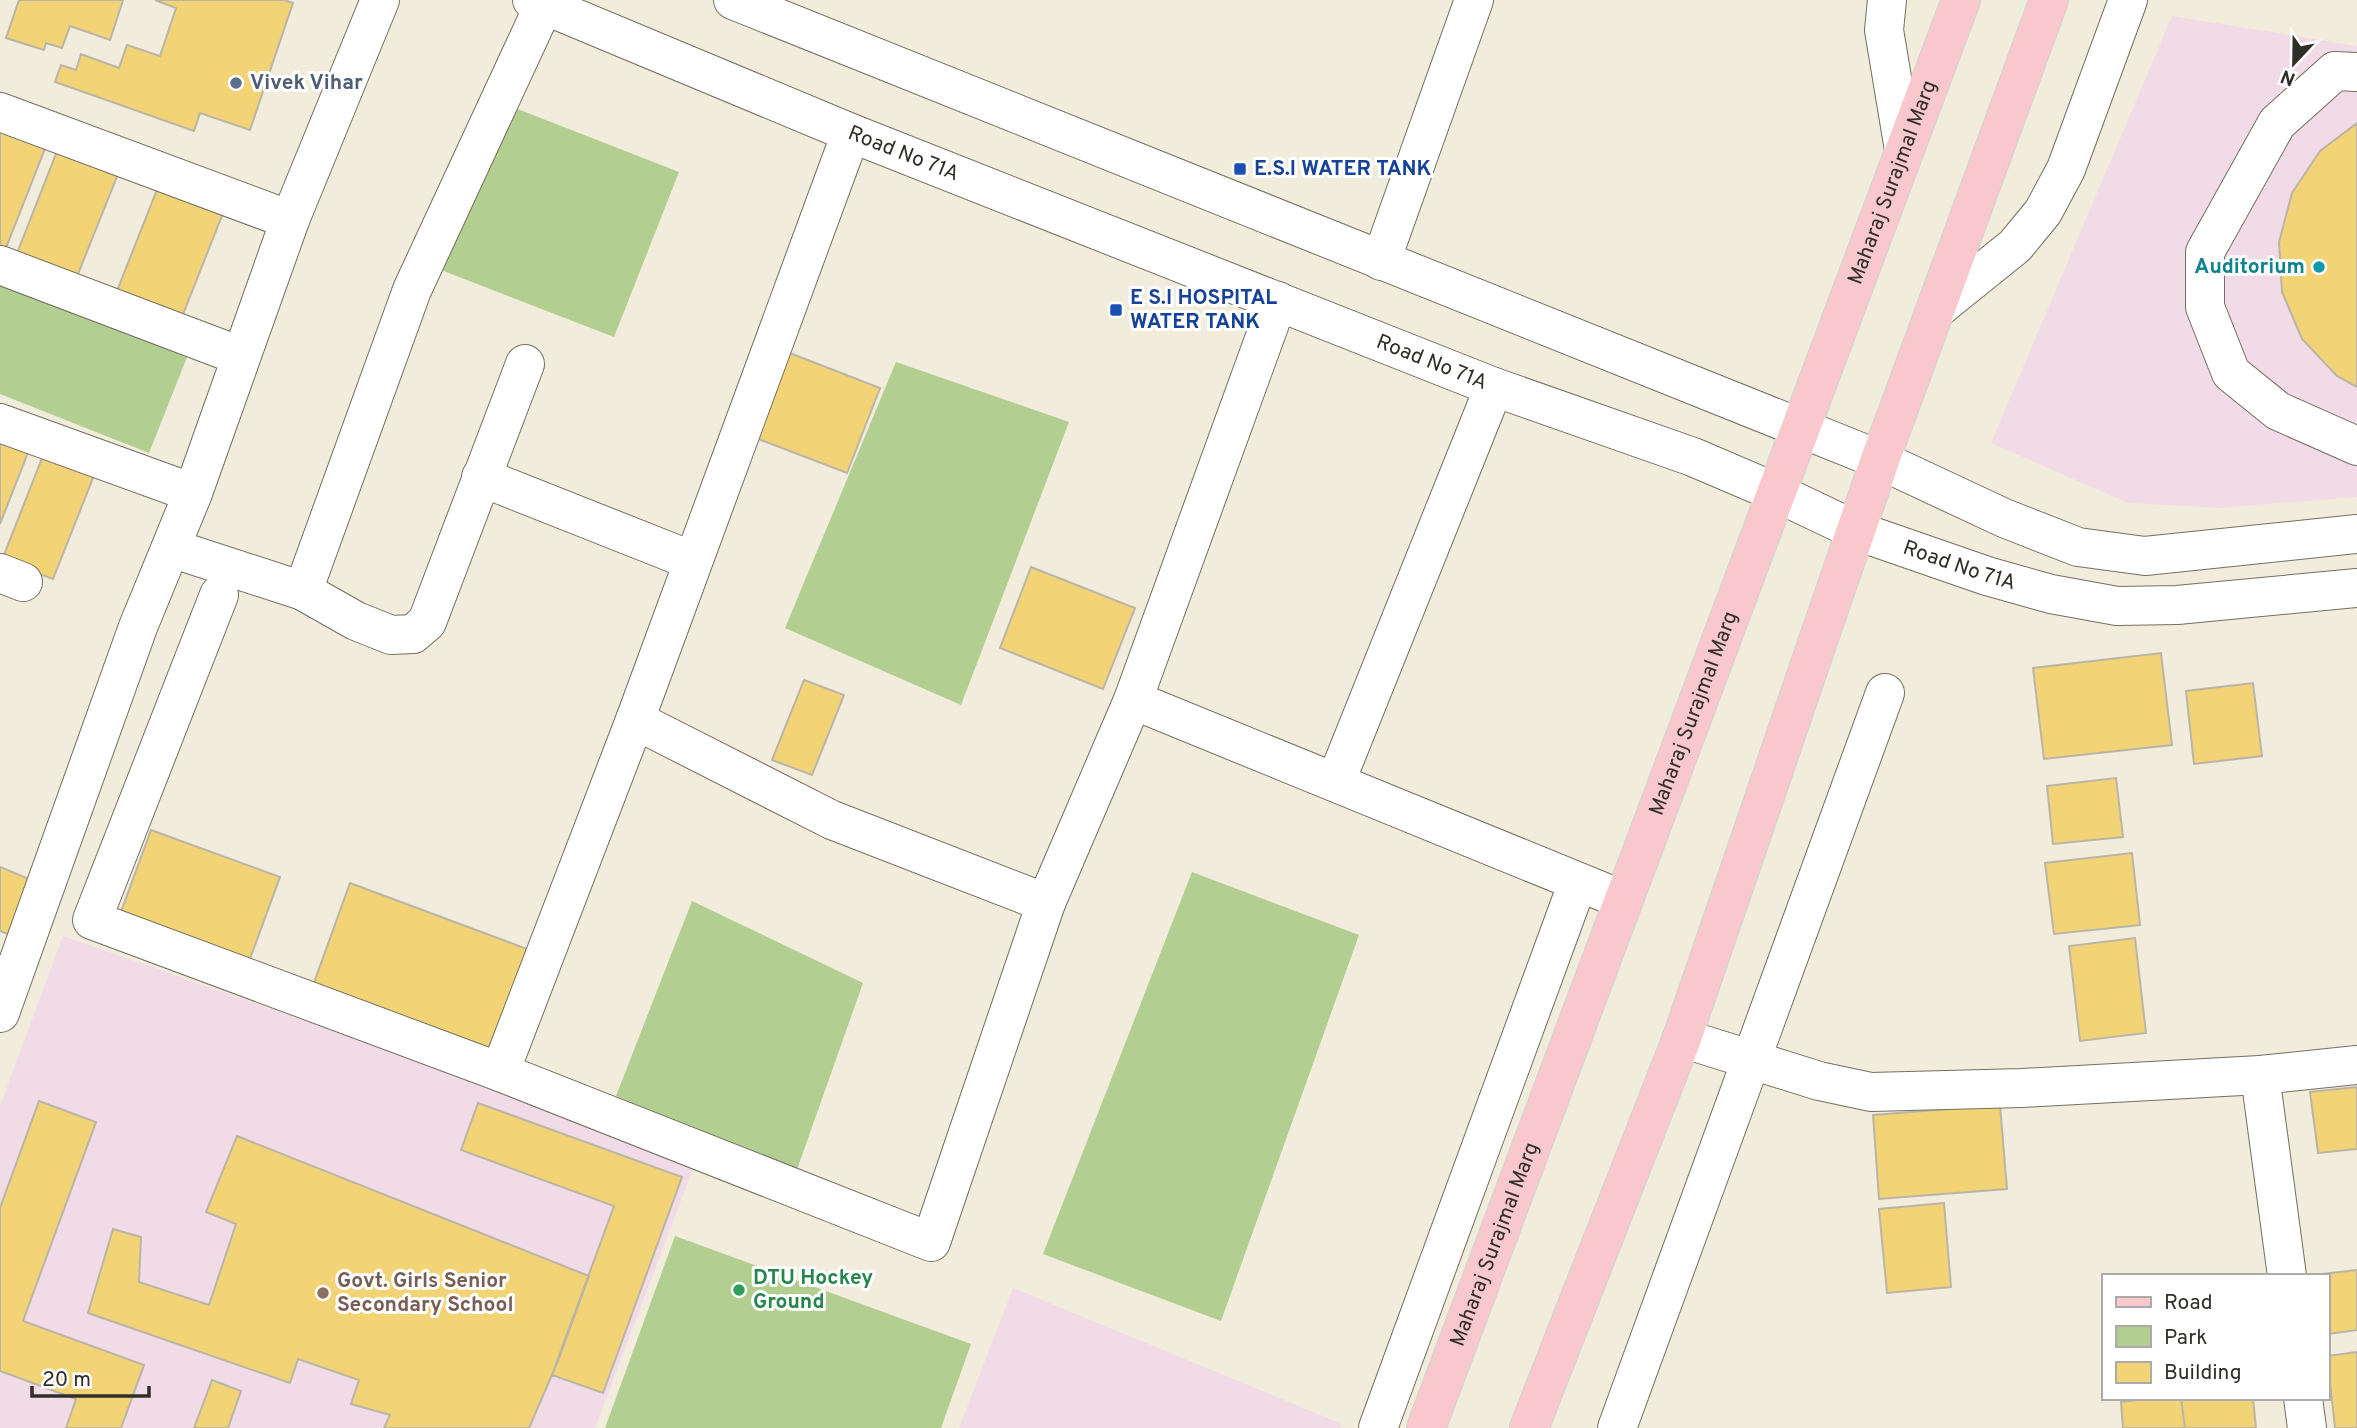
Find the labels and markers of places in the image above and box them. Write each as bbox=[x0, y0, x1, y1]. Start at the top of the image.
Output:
place label: Vivek Vihar bbox=[250, 70, 363, 97]
marker: Vivek Vihar bbox=[228, 75, 244, 91]
place label: E.S.I WATER TANK bbox=[1254, 156, 1432, 183]
marker: E.S.I WATER TANK bbox=[1232, 161, 1248, 177]
place label: Auditorium bbox=[2194, 254, 2305, 281]
marker: Auditorium bbox=[2311, 259, 2327, 275]
place label: E S.I HOSPITAL WATER TANK bbox=[1130, 285, 1277, 336]
marker: E S.I HOSPITAL WATER TANK bbox=[1108, 302, 1124, 318]
place label: DTU Hockey Ground bbox=[753, 1265, 873, 1316]
place label: Govt. Girls Senior Secondary School bbox=[337, 1268, 514, 1319]
marker: DTU Hockey Ground bbox=[731, 1282, 747, 1298]
marker: Govt. Girls Senior Secondary School bbox=[315, 1285, 331, 1301]

